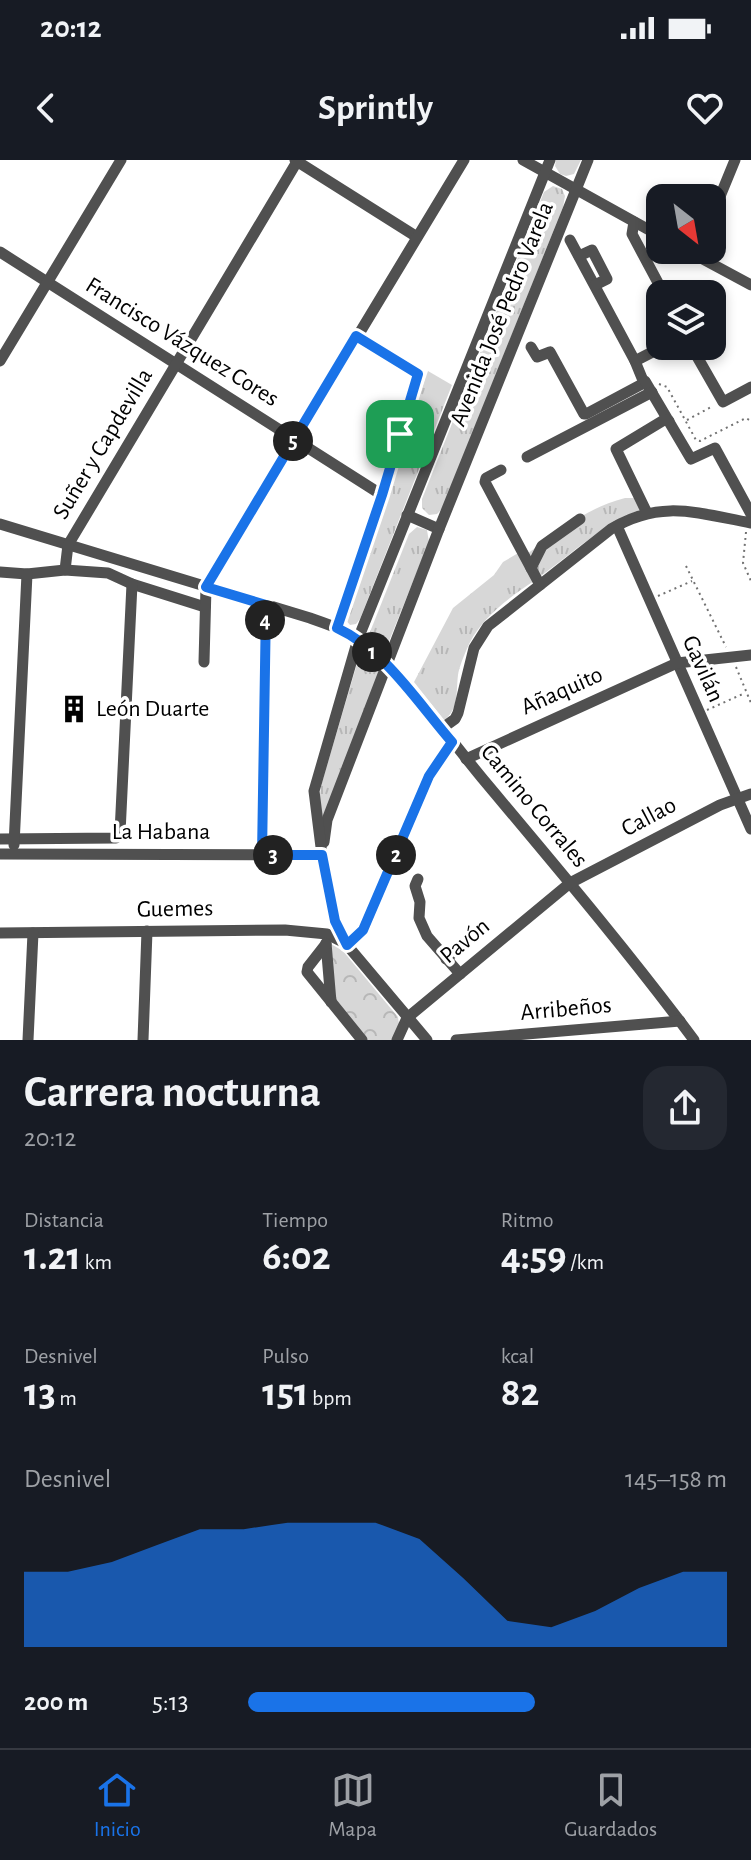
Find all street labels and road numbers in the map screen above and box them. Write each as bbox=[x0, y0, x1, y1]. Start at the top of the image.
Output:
street label: Avenida José Pedro Varela bbox=[446, 198, 558, 430]
street label: Francisco Vázquez Cores bbox=[81, 273, 283, 411]
street label: Suñer y Capdevilla bbox=[49, 365, 157, 523]
street label: Gavilán bbox=[678, 632, 728, 706]
street label: Añaquito bbox=[518, 662, 606, 720]
street label: Camino Corrales bbox=[476, 740, 592, 872]
street label: Callao bbox=[618, 793, 680, 841]
street label: La Habana bbox=[112, 820, 210, 844]
street label: Guemes bbox=[137, 896, 213, 922]
street label: Pavón bbox=[436, 914, 494, 968]
street label: Arribeños bbox=[519, 993, 613, 1025]

